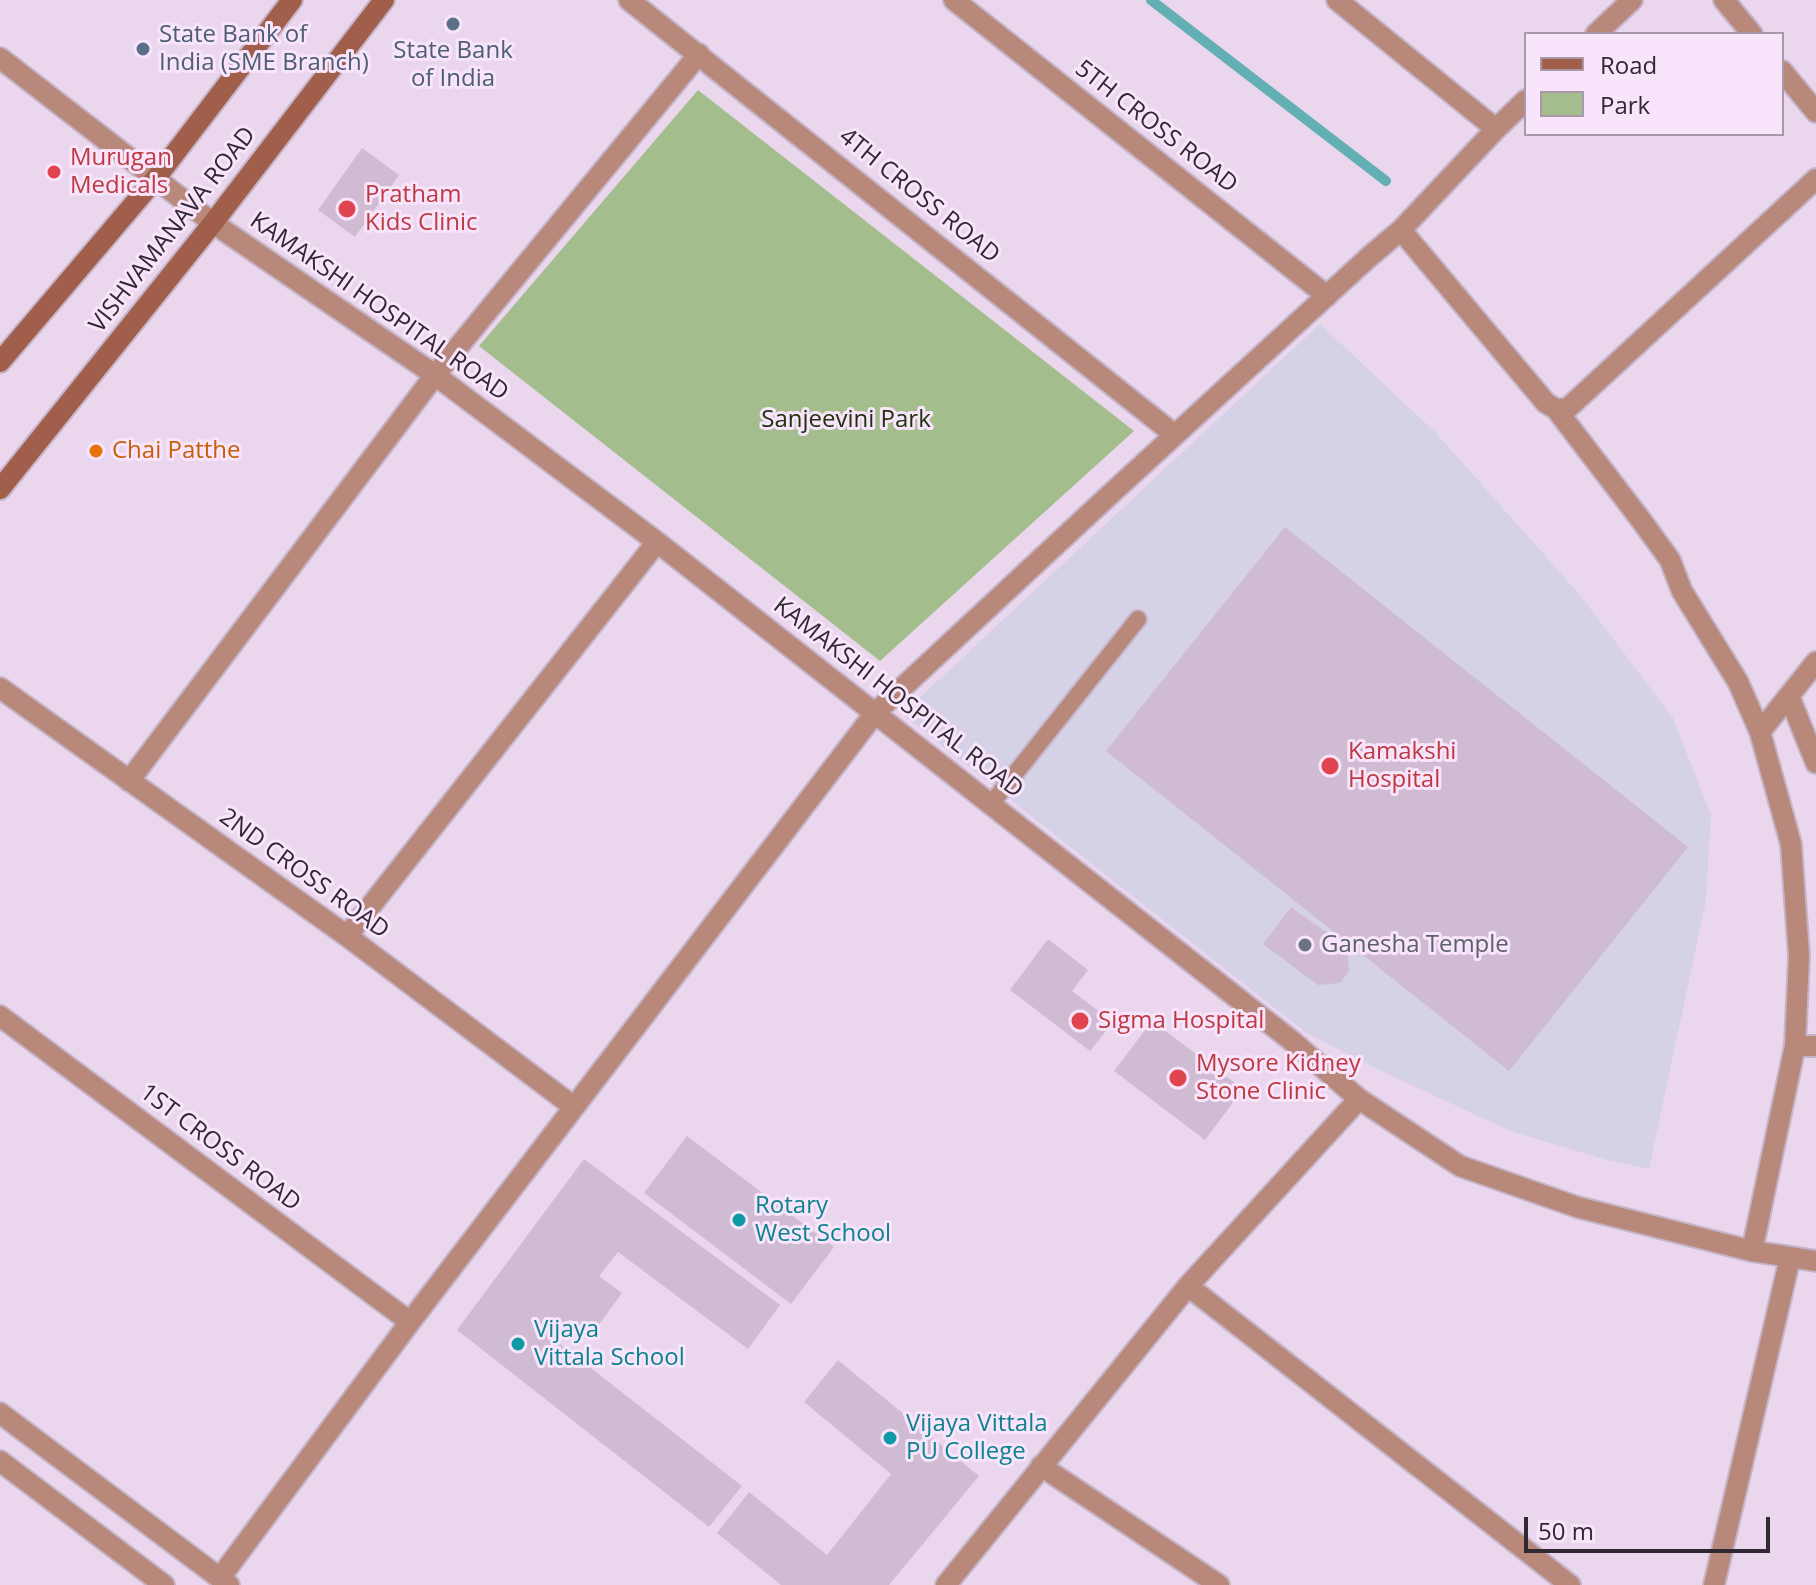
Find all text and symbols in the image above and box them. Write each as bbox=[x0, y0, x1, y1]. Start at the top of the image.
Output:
marker: State Bank of India bbox=[444, 15, 462, 33]
place label: State Bank of India (SME Branch) bbox=[159, 21, 369, 77]
legend bbox=[1524, 32, 1784, 136]
place label: State Bank of India bbox=[393, 37, 513, 93]
marker: State Bank of India (SME Branch) bbox=[134, 40, 152, 58]
text: Road bbox=[1600, 48, 1657, 81]
street label: 5TH CROSS ROAD bbox=[1069, 55, 1243, 199]
text: Park bbox=[1600, 88, 1650, 121]
street label: VISHVAMANAVA ROAD bbox=[84, 121, 262, 339]
street label: 4TH CROSS ROAD bbox=[833, 122, 1005, 270]
place label: Murugan Medicals bbox=[70, 144, 172, 200]
marker: Murugan Medicals bbox=[45, 163, 63, 181]
place label: Pratham Kids Clinic bbox=[365, 181, 478, 237]
marker: Pratham Kids Clinic bbox=[336, 198, 358, 220]
street label: KAMAKSHI HOSPITAL ROAD bbox=[244, 207, 514, 407]
park label: Sanjeevini Park bbox=[761, 406, 931, 434]
place label: Chai Patthe bbox=[112, 437, 241, 465]
marker: Chai Patthe bbox=[87, 442, 105, 460]
street label: KAMAKSHI HOSPITAL ROAD bbox=[767, 592, 1029, 804]
place label: Kamakshi Hospital bbox=[1348, 738, 1456, 794]
marker: Kamakshi Hospital bbox=[1319, 755, 1341, 777]
street label: 2ND CROSS ROAD bbox=[214, 803, 394, 945]
place label: Ganesha Temple bbox=[1321, 931, 1509, 959]
marker: Ganesha Temple bbox=[1296, 936, 1314, 954]
place label: Sigma Hospital bbox=[1098, 1007, 1264, 1035]
marker: Sigma Hospital bbox=[1069, 1010, 1091, 1032]
place label: Mysore Kidney Stone Clinic bbox=[1196, 1050, 1361, 1106]
marker: Mysore Kidney Stone Clinic bbox=[1167, 1067, 1189, 1089]
street label: 1ST CROSS ROAD bbox=[134, 1078, 306, 1218]
place label: Rotary West School bbox=[755, 1192, 891, 1248]
marker: Rotary West School bbox=[730, 1211, 748, 1229]
place label: Vijaya Vittala School bbox=[534, 1316, 685, 1372]
marker: Vijaya Vittala School bbox=[509, 1335, 527, 1353]
place label: Vijaya Vittala PU College bbox=[906, 1410, 1048, 1466]
marker: Vijaya Vittala PU College bbox=[881, 1429, 899, 1447]
scale bar bbox=[1528, 1501, 1774, 1551]
text: 50 m bbox=[1538, 1514, 1594, 1547]

